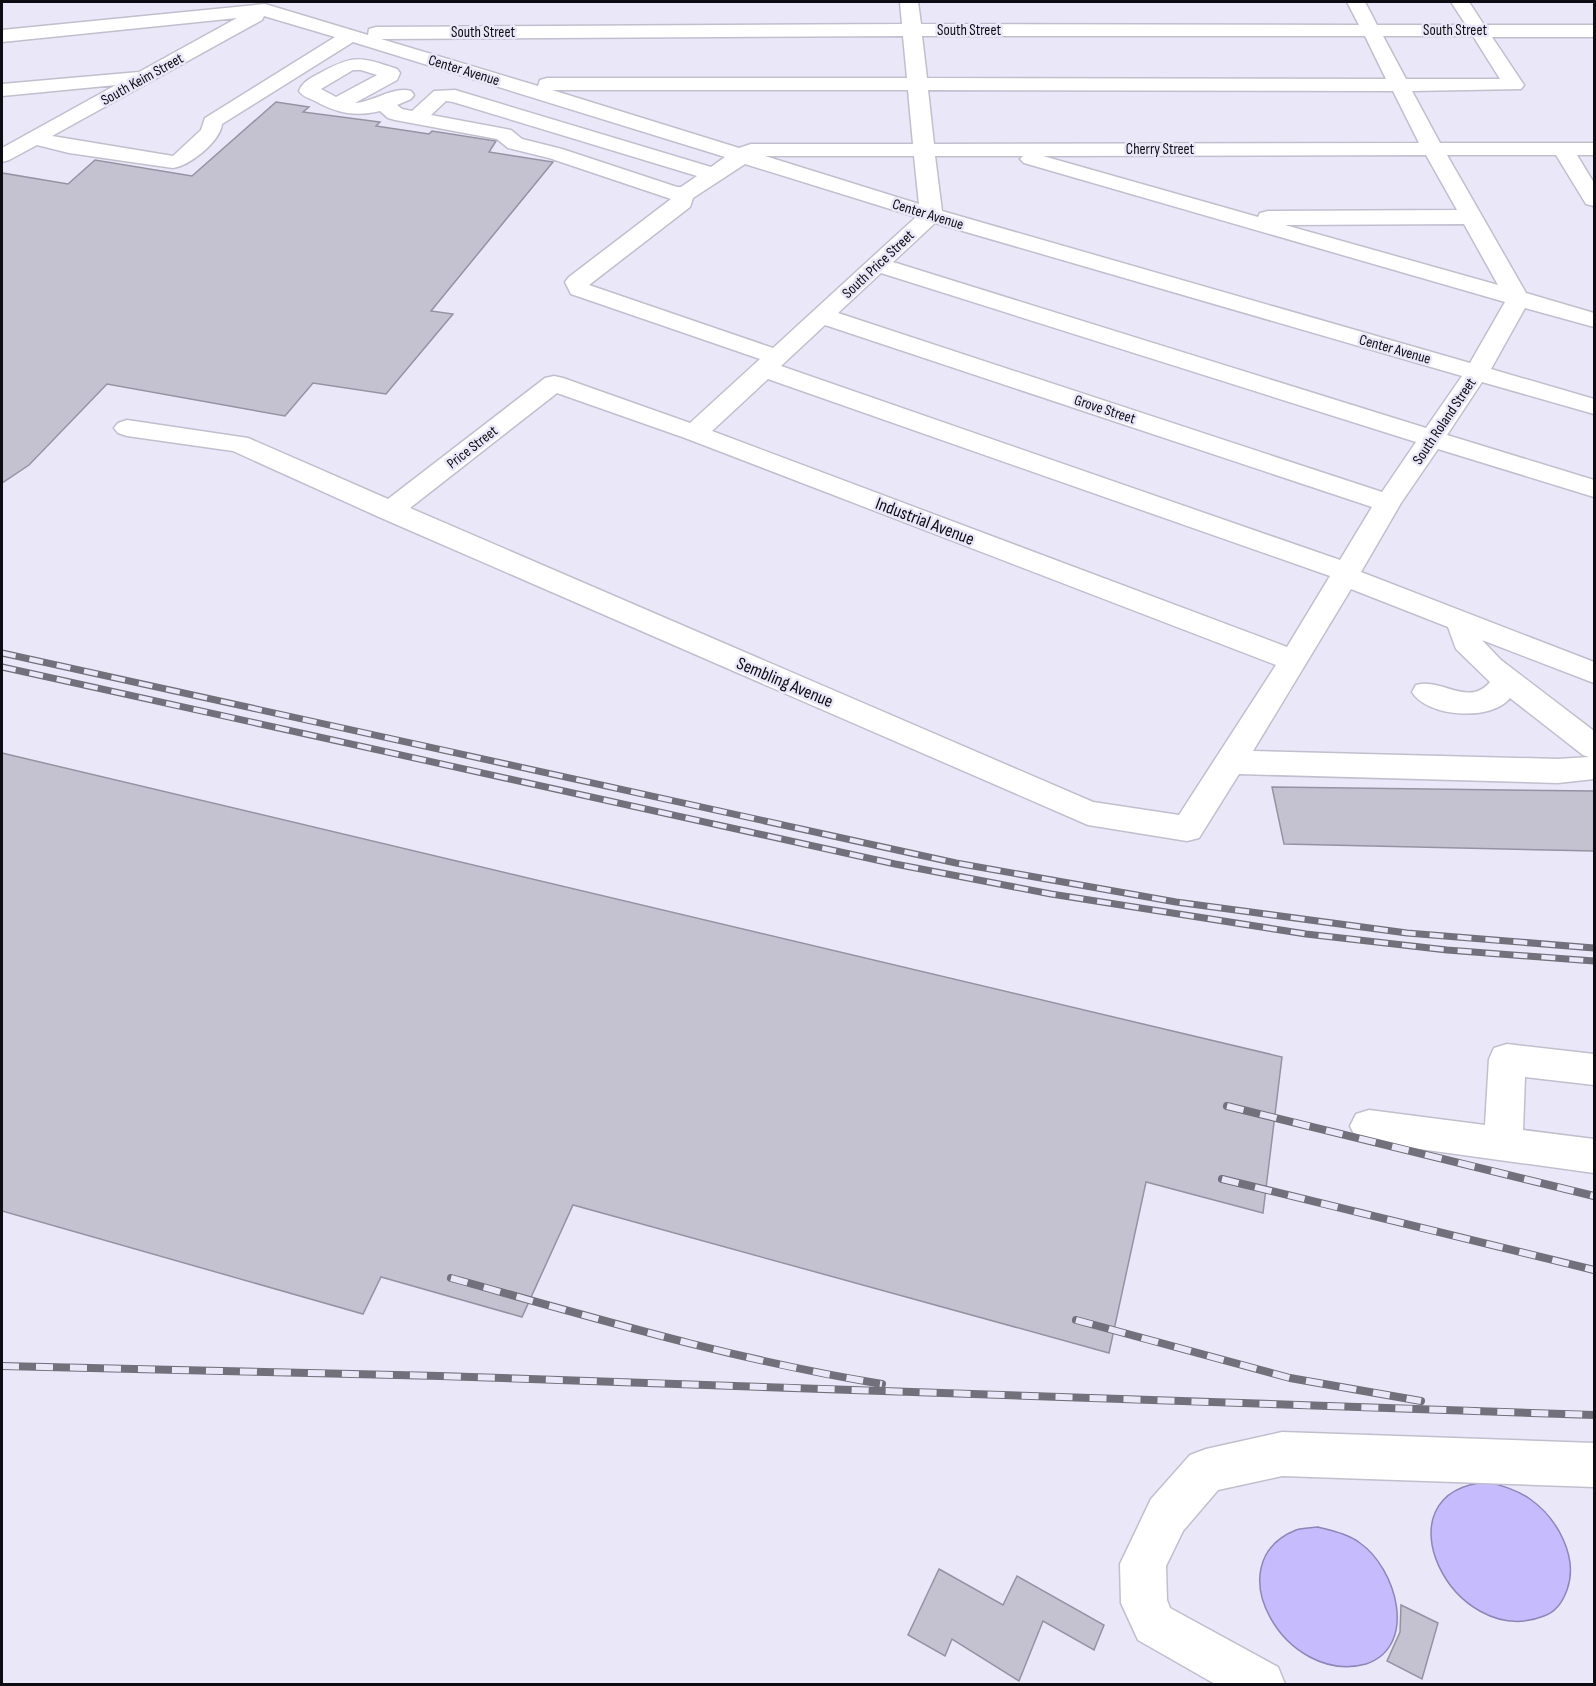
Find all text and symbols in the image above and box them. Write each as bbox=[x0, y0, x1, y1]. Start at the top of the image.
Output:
street label: South Street bbox=[937, 21, 1001, 40]
street label: South Street bbox=[1423, 21, 1487, 40]
street label: South Street bbox=[451, 23, 515, 42]
street label: South Keim Street bbox=[98, 49, 187, 110]
street label: Center Avenue bbox=[426, 51, 502, 90]
street label: Cherry Street bbox=[1126, 140, 1195, 159]
street label: Center Avenue bbox=[890, 195, 966, 234]
street label: South Price Street bbox=[838, 226, 919, 303]
street label: Center Avenue bbox=[1357, 330, 1433, 369]
street label: South Roland Street bbox=[1408, 374, 1481, 468]
street label: Grove Street bbox=[1072, 391, 1138, 428]
street label: Price Street bbox=[443, 421, 502, 473]
street label: Industrial Avenue bbox=[873, 493, 977, 550]
street label: Sembling Avenue bbox=[733, 653, 836, 712]

